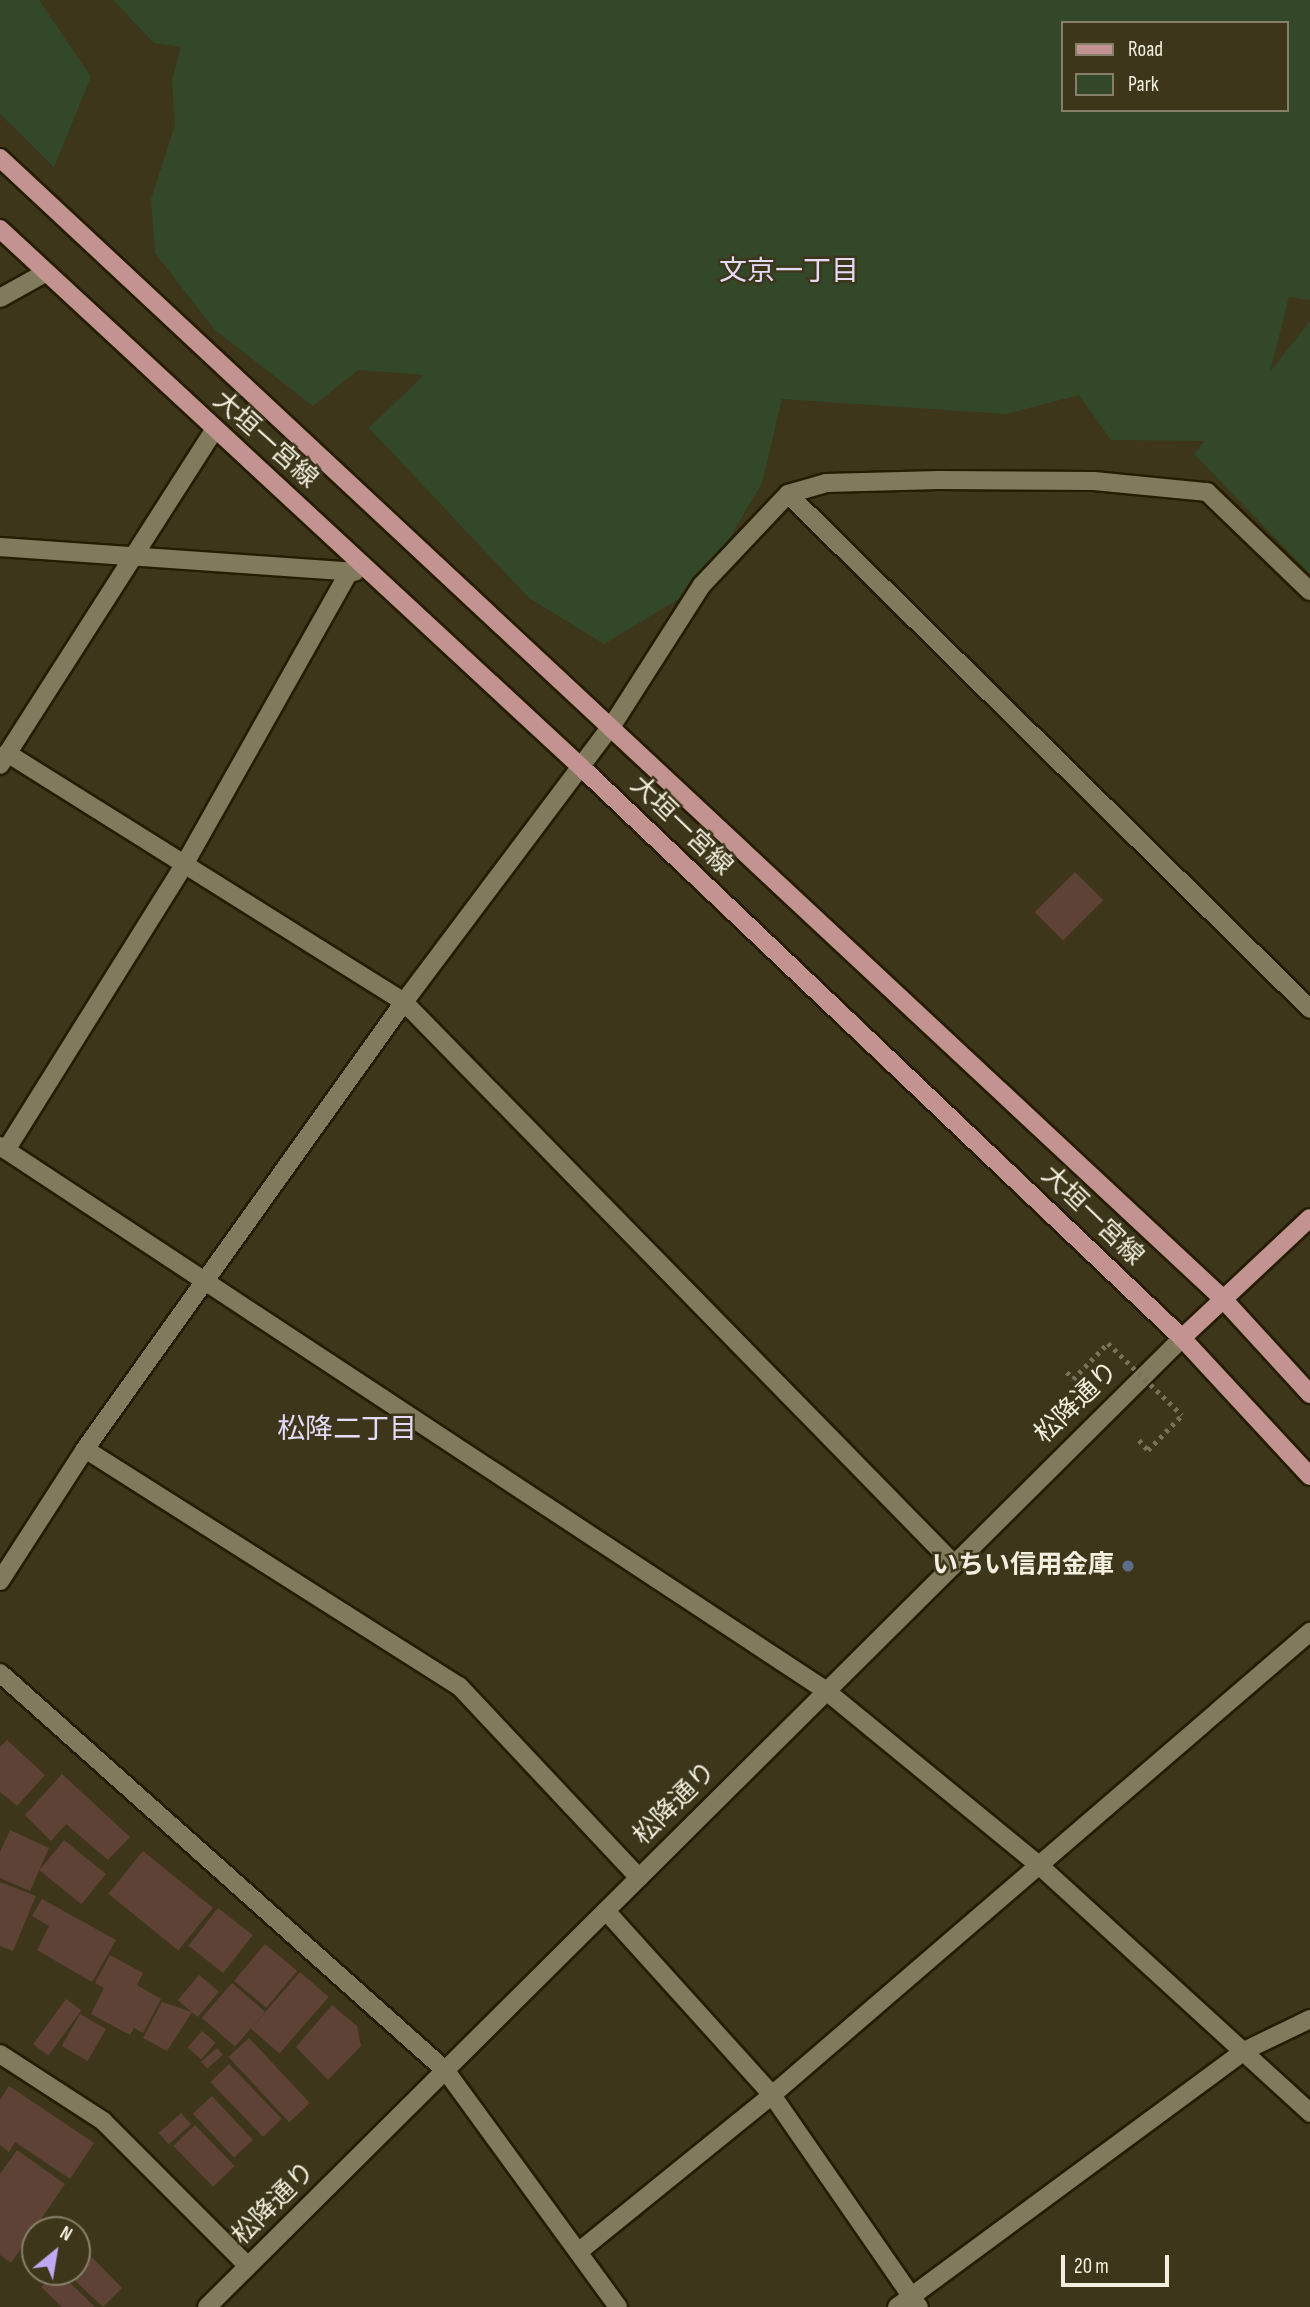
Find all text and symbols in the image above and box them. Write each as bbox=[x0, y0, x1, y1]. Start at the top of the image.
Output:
legend bbox=[1062, 21, 1289, 112]
text: Road bbox=[1128, 37, 1163, 62]
text: Park bbox=[1128, 72, 1159, 97]
district label: 文京一丁目 bbox=[719, 255, 859, 289]
street label: 大垣一宮線 bbox=[206, 385, 324, 495]
street label: 大垣一宮線 bbox=[623, 770, 739, 882]
street label: 大垣一宮線 bbox=[1034, 1160, 1150, 1272]
street label: 松降通り bbox=[1029, 1356, 1125, 1450]
district label: 松降二丁目 bbox=[277, 1413, 417, 1447]
place label: いちい信用金庫 bbox=[932, 1550, 1114, 1582]
marker: いちい信用金庫 bbox=[1120, 1558, 1136, 1574]
street label: 松降通り bbox=[627, 1756, 723, 1852]
street label: 松降通り bbox=[226, 2156, 322, 2252]
north arrow bbox=[21, 2216, 91, 2286]
text: N bbox=[56, 2222, 76, 2247]
scale bar bbox=[1065, 2240, 1174, 2284]
text: 20 m bbox=[1074, 2254, 1109, 2279]

